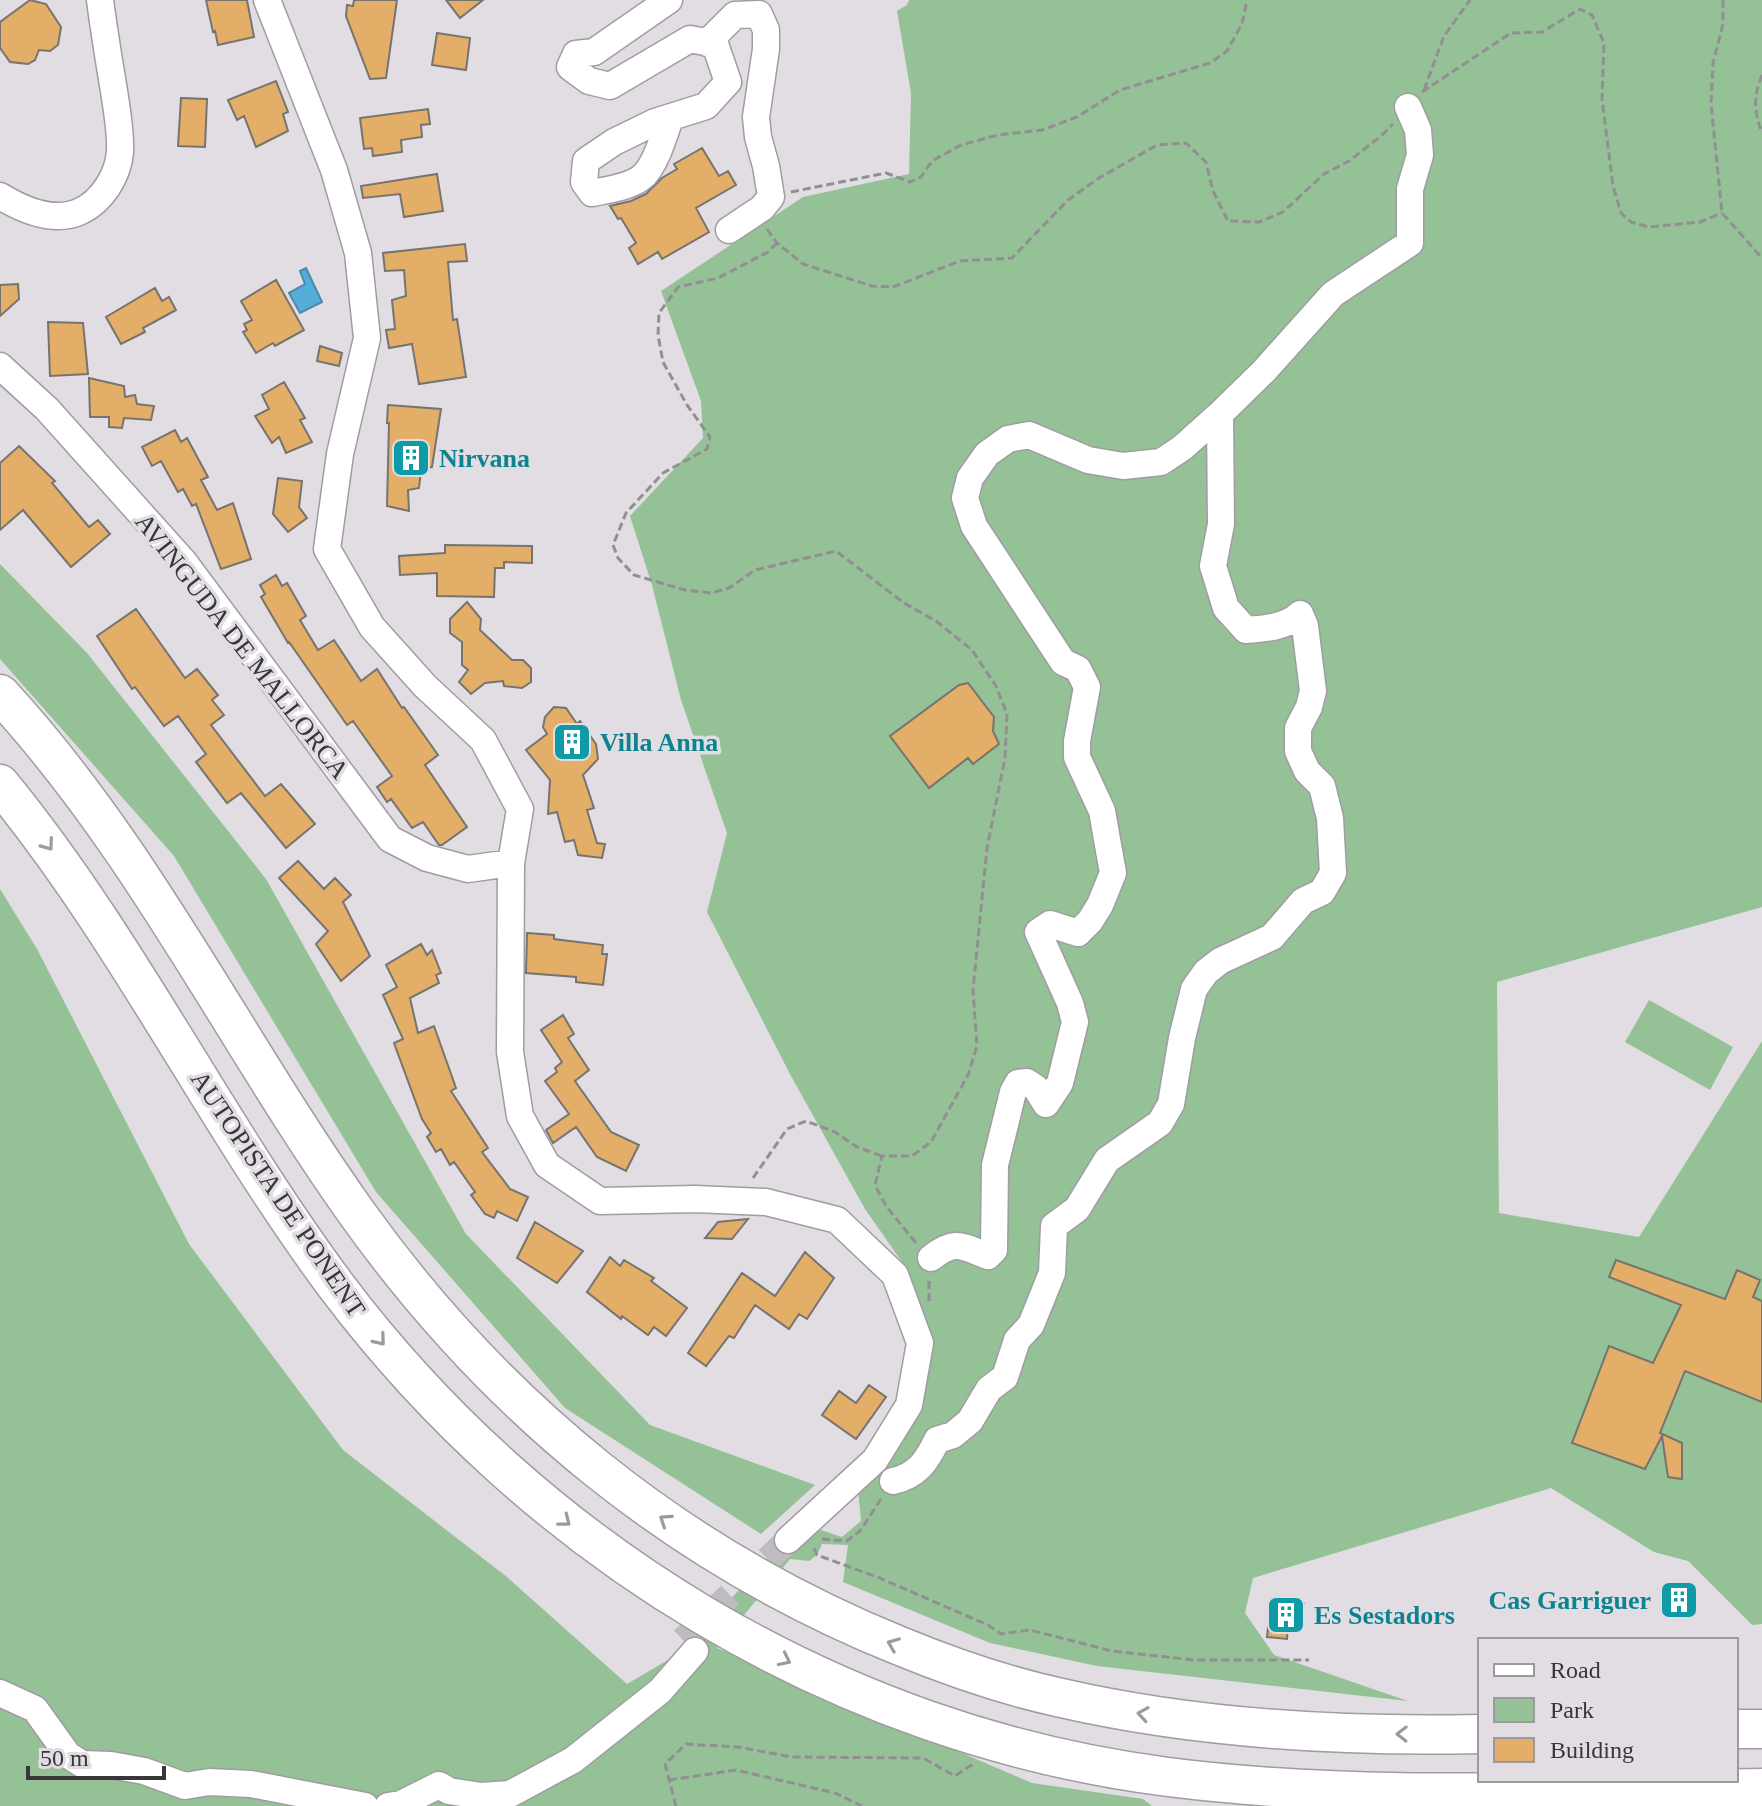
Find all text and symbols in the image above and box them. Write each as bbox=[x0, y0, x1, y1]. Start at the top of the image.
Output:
building icon: Nirvana bbox=[390, 437, 432, 479]
place label: Nirvana bbox=[439, 444, 530, 473]
street label: AVINGUDA DE MALLORCA bbox=[129, 508, 355, 785]
building icon: Villa Anna bbox=[551, 721, 593, 763]
place label: Villa Anna bbox=[600, 728, 718, 757]
one-way arrow bbox=[38, 837, 52, 851]
street label: AUTOPISTA DE PONENT bbox=[185, 1065, 371, 1323]
one-way arrow bbox=[370, 1330, 385, 1345]
one-way arrow bbox=[556, 1512, 571, 1526]
one-way arrow bbox=[660, 1515, 674, 1530]
building icon: Cas Garriguer bbox=[1658, 1579, 1700, 1621]
place label: Cas Garriguer bbox=[1489, 1586, 1651, 1615]
building icon: Es Sestadors bbox=[1265, 1594, 1307, 1636]
place label: Es Sestadors bbox=[1314, 1601, 1455, 1630]
one-way arrow bbox=[887, 1637, 901, 1653]
legend bbox=[1478, 1638, 1738, 1782]
one-way arrow bbox=[776, 1650, 791, 1666]
text: Road bbox=[1550, 1657, 1601, 1683]
text: Park bbox=[1550, 1697, 1594, 1723]
one-way arrow bbox=[1136, 1706, 1150, 1723]
one-way arrow bbox=[1395, 1725, 1408, 1743]
scale bar bbox=[28, 1730, 164, 1780]
text: Building bbox=[1550, 1737, 1634, 1763]
text: 50 m bbox=[40, 1745, 89, 1771]

